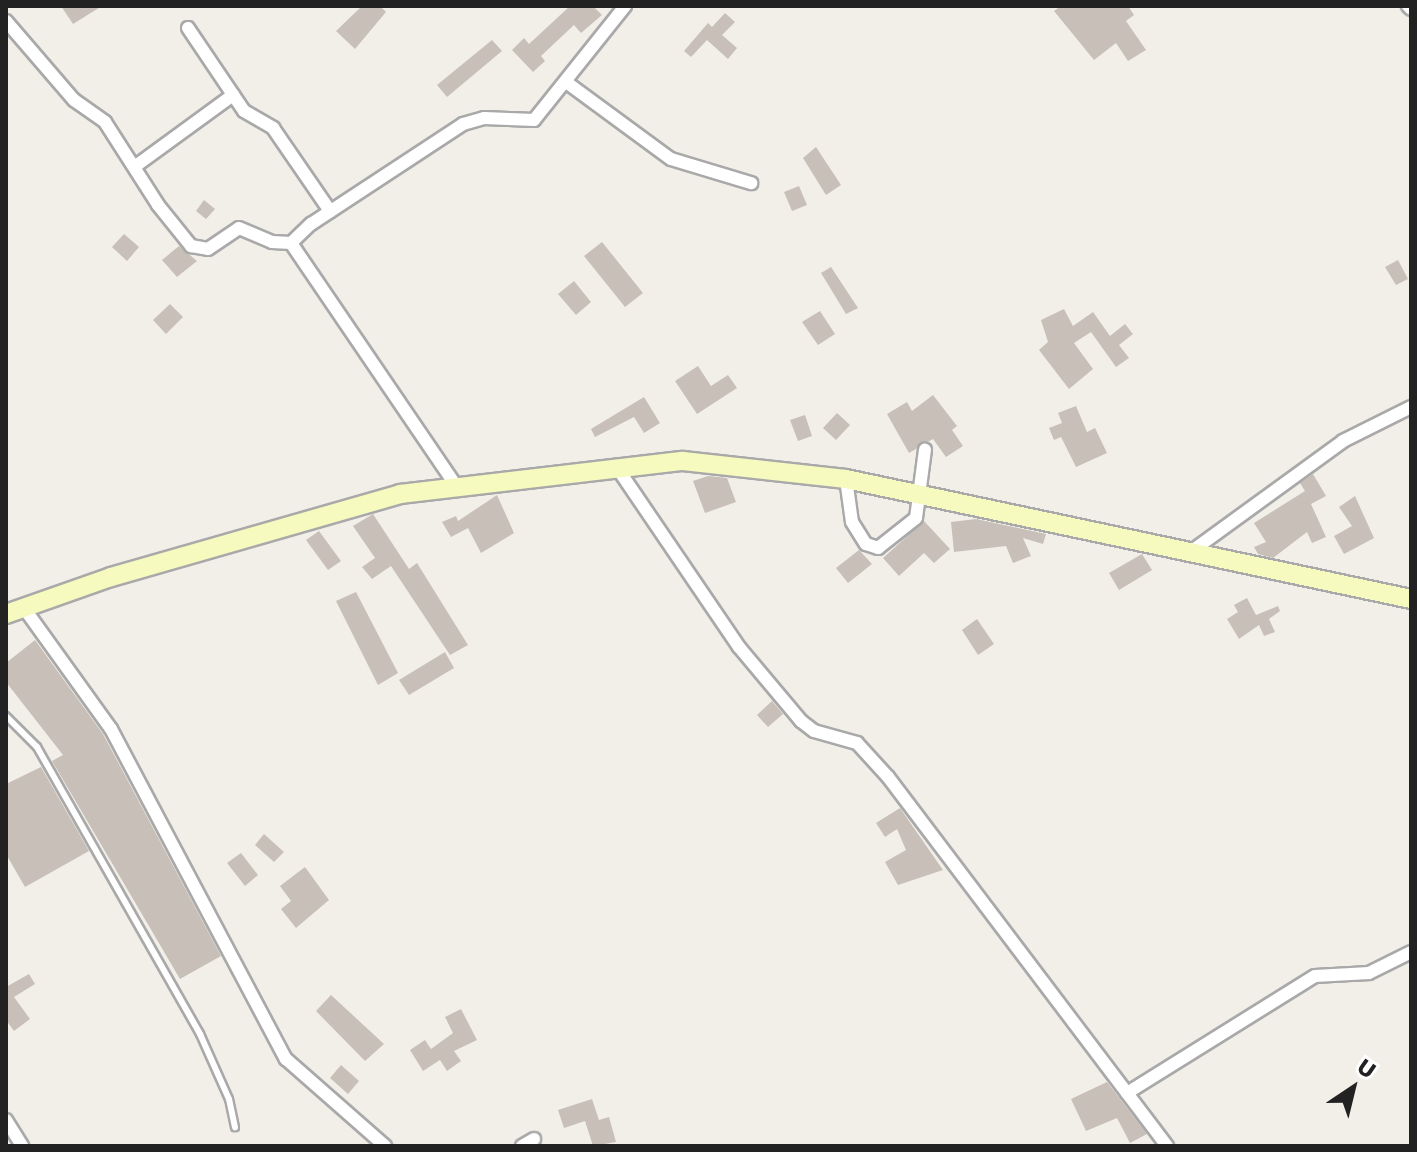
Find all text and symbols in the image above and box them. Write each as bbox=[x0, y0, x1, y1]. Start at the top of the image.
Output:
north arrow bbox=[1313, 1048, 1393, 1128]
text: U bbox=[1353, 1052, 1381, 1084]

